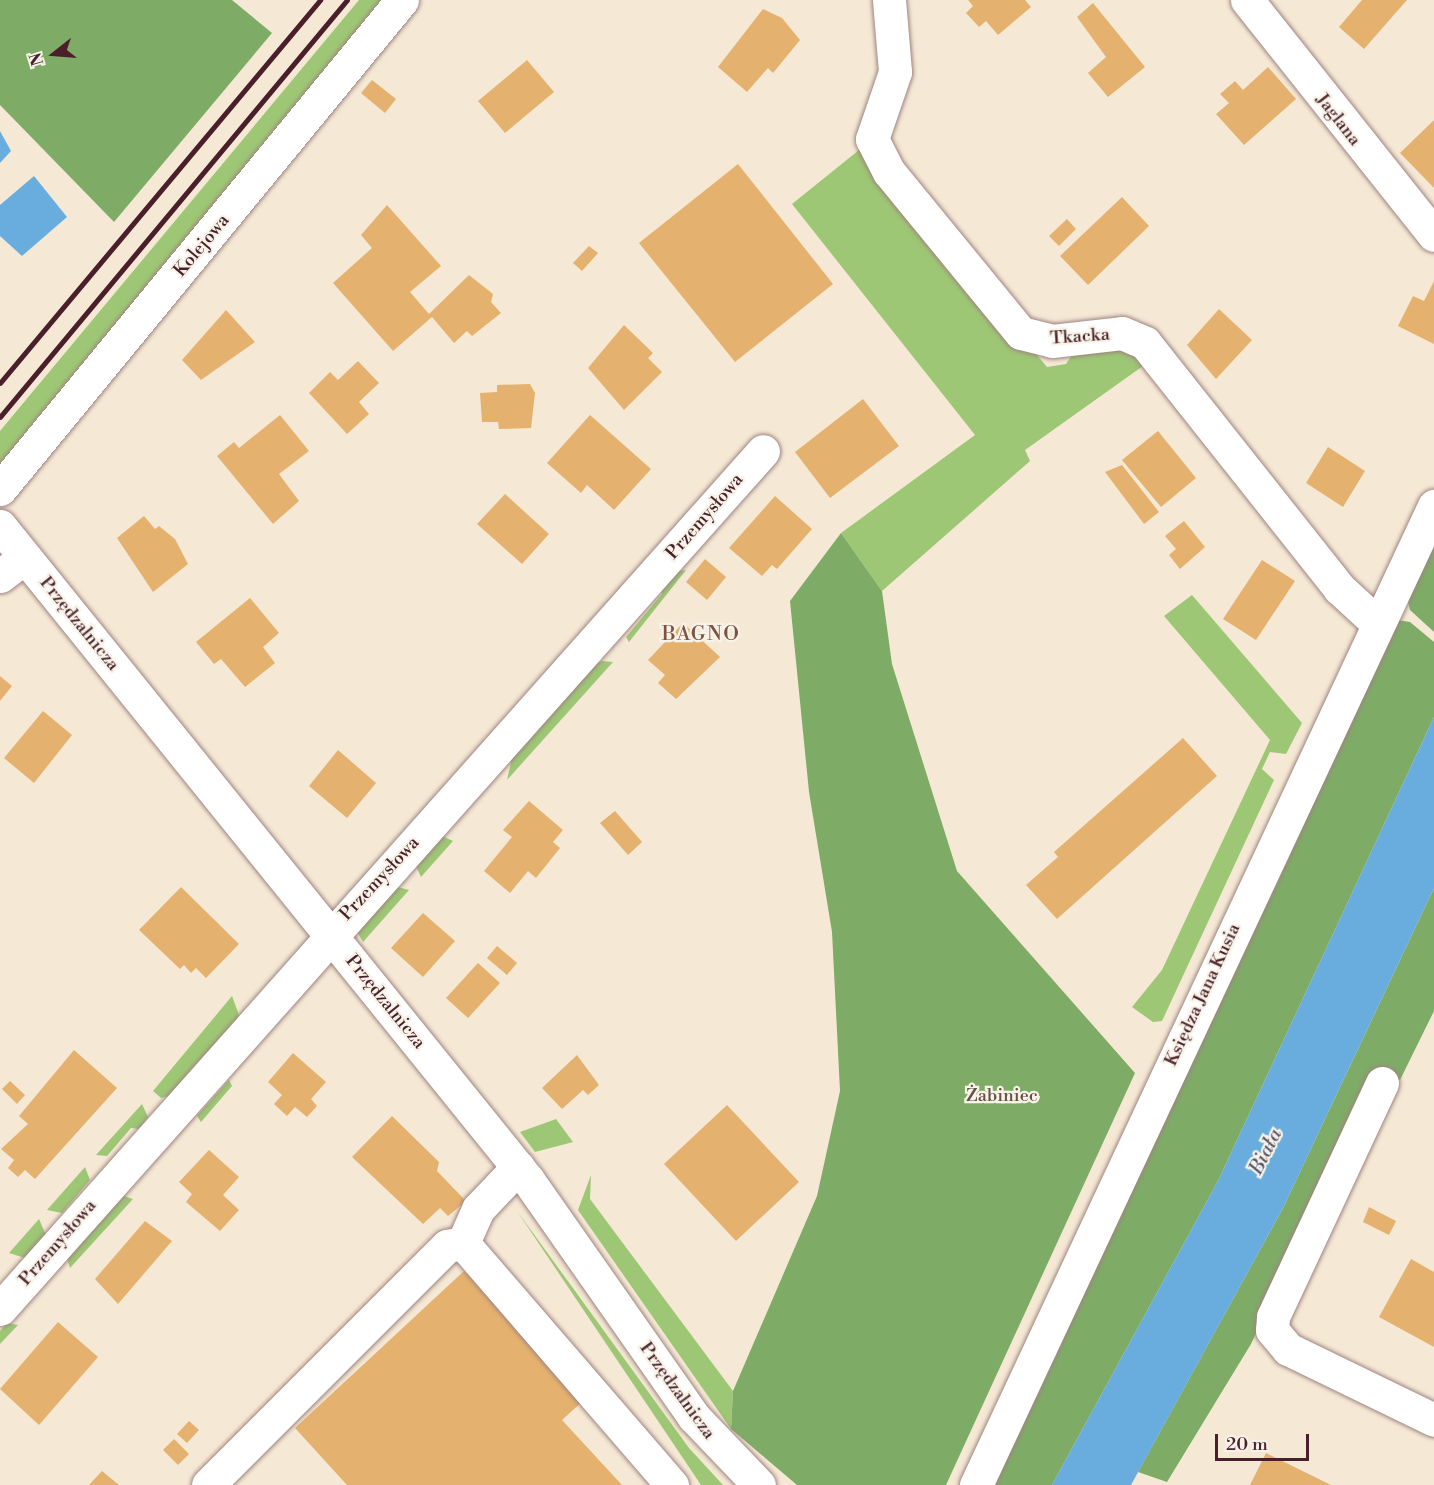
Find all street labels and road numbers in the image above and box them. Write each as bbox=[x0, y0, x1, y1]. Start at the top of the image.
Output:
street label: Jaglana bbox=[1311, 90, 1365, 150]
street label: Kolejowa bbox=[170, 210, 234, 282]
street label: Tkacka bbox=[1049, 324, 1111, 350]
street label: Przemysłowa bbox=[662, 470, 748, 564]
street label: Przędzalnicza bbox=[35, 573, 123, 675]
street label: Przemysłowa bbox=[336, 833, 424, 925]
street label: Księdza Jana Kusia bbox=[1161, 920, 1245, 1070]
street label: Przędzalnicza bbox=[341, 951, 429, 1053]
street label: Przemysłowa bbox=[15, 1196, 101, 1290]
street label: Przędzalnicza bbox=[635, 1338, 719, 1444]

